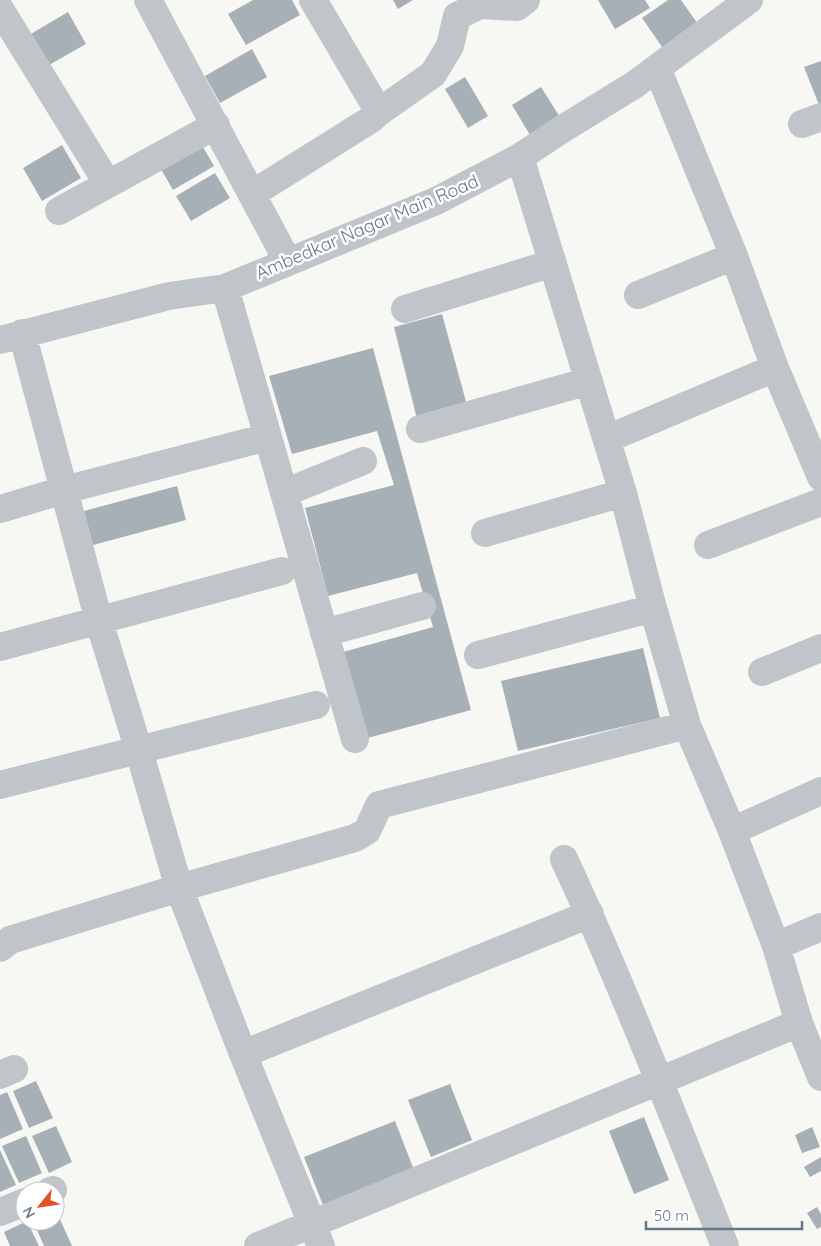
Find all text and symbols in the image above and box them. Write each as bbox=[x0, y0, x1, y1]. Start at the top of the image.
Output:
street label: Ambedkar Nagar Main Road bbox=[252, 169, 482, 284]
north arrow bbox=[15, 1181, 65, 1231]
scale bar bbox=[646, 1198, 802, 1230]
text: N bbox=[18, 1204, 39, 1221]
text: 50 m bbox=[654, 1206, 689, 1225]

